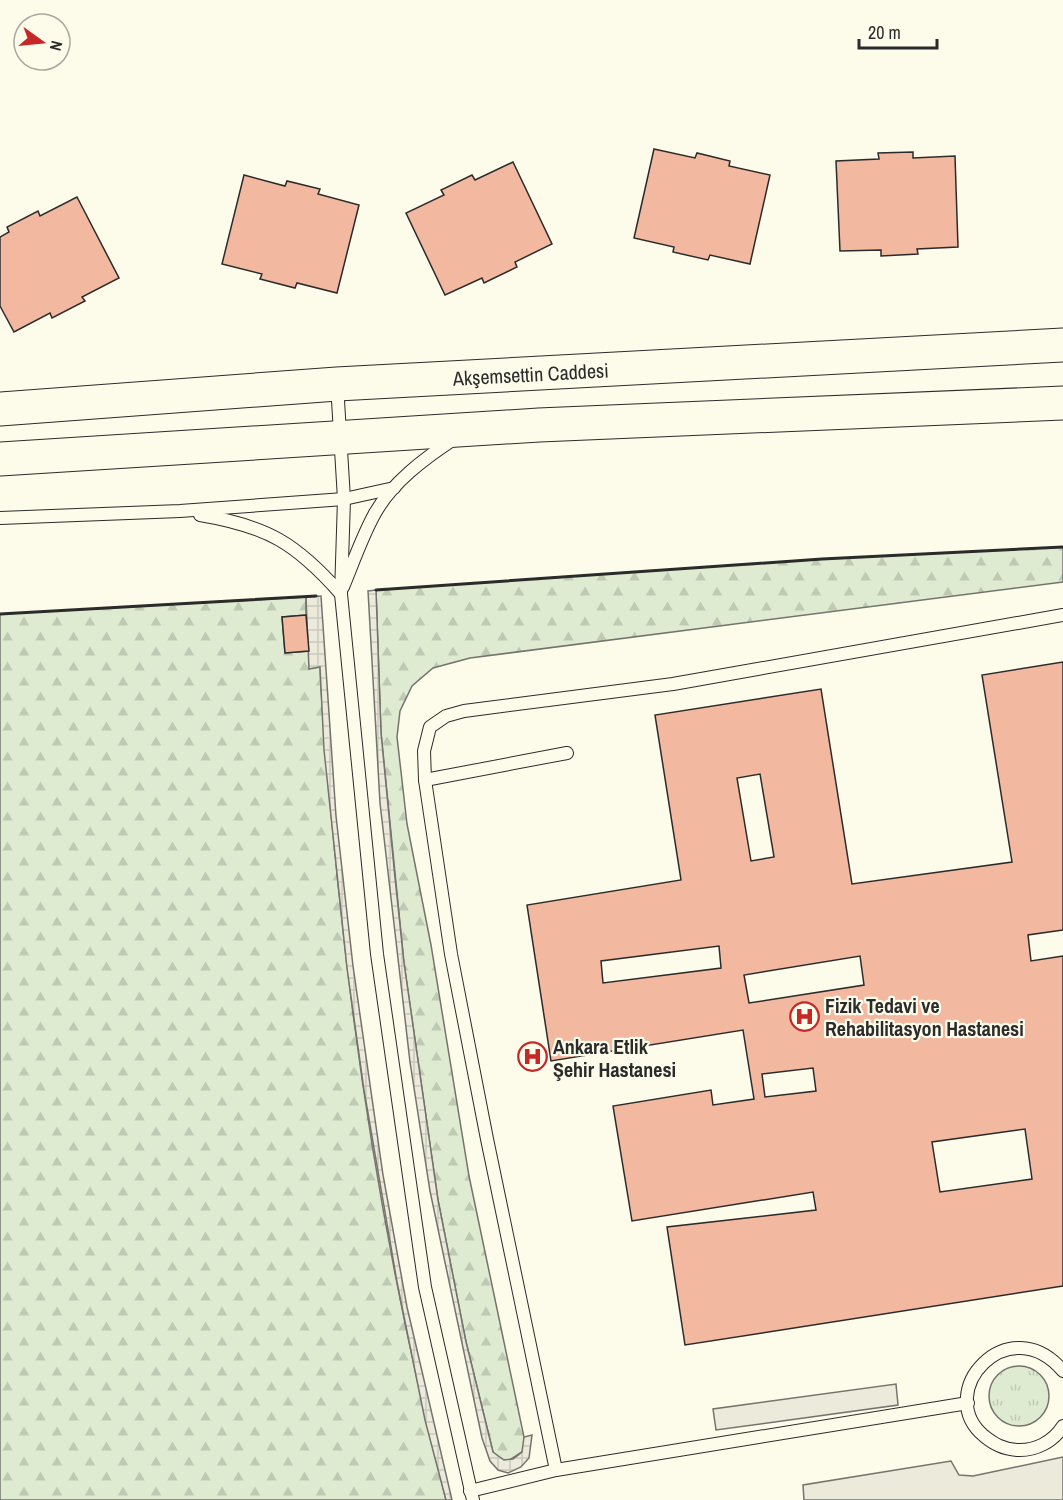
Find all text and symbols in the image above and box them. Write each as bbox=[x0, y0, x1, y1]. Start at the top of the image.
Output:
north arrow bbox=[12, 12, 72, 72]
scale bar bbox=[859, 12, 937, 50]
text: 20 m bbox=[868, 20, 901, 45]
text: N bbox=[45, 38, 68, 53]
street label: Akşemsettin Caddesi bbox=[451, 356, 609, 391]
place label: Fizik Tedavi ve Rehabilitasyon Hastanesi bbox=[825, 992, 1024, 1042]
hospital icon: Fizik Tedavi ve Rehabilitasyon Hastanesi bbox=[788, 1000, 820, 1032]
place label: Ankara Etlik Şehir Hastanesi bbox=[553, 1033, 676, 1083]
hospital icon: Ankara Etlik Şehir Hastanesi bbox=[516, 1041, 548, 1073]

